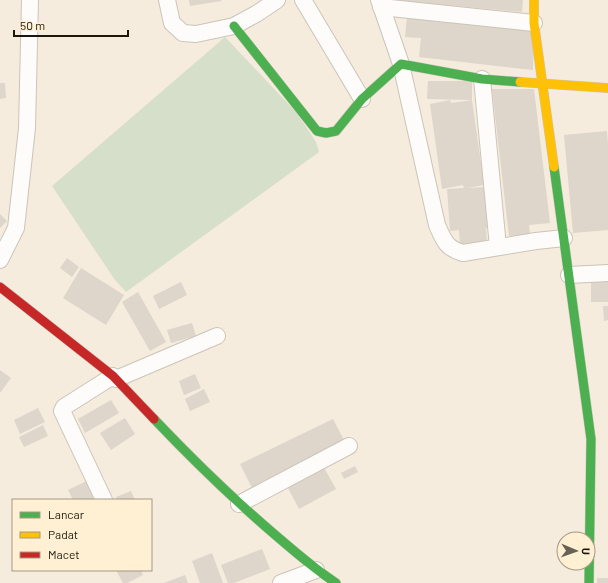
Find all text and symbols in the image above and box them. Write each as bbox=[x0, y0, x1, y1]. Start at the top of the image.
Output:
scale bar bbox=[14, 12, 128, 38]
text: 50 m bbox=[20, 18, 45, 32]
legend bbox=[12, 499, 152, 571]
text: Lancar bbox=[48, 507, 85, 521]
text: Padat bbox=[48, 527, 78, 541]
north arrow bbox=[556, 531, 596, 571]
text: Macet bbox=[48, 547, 80, 561]
text: U bbox=[580, 548, 593, 555]

